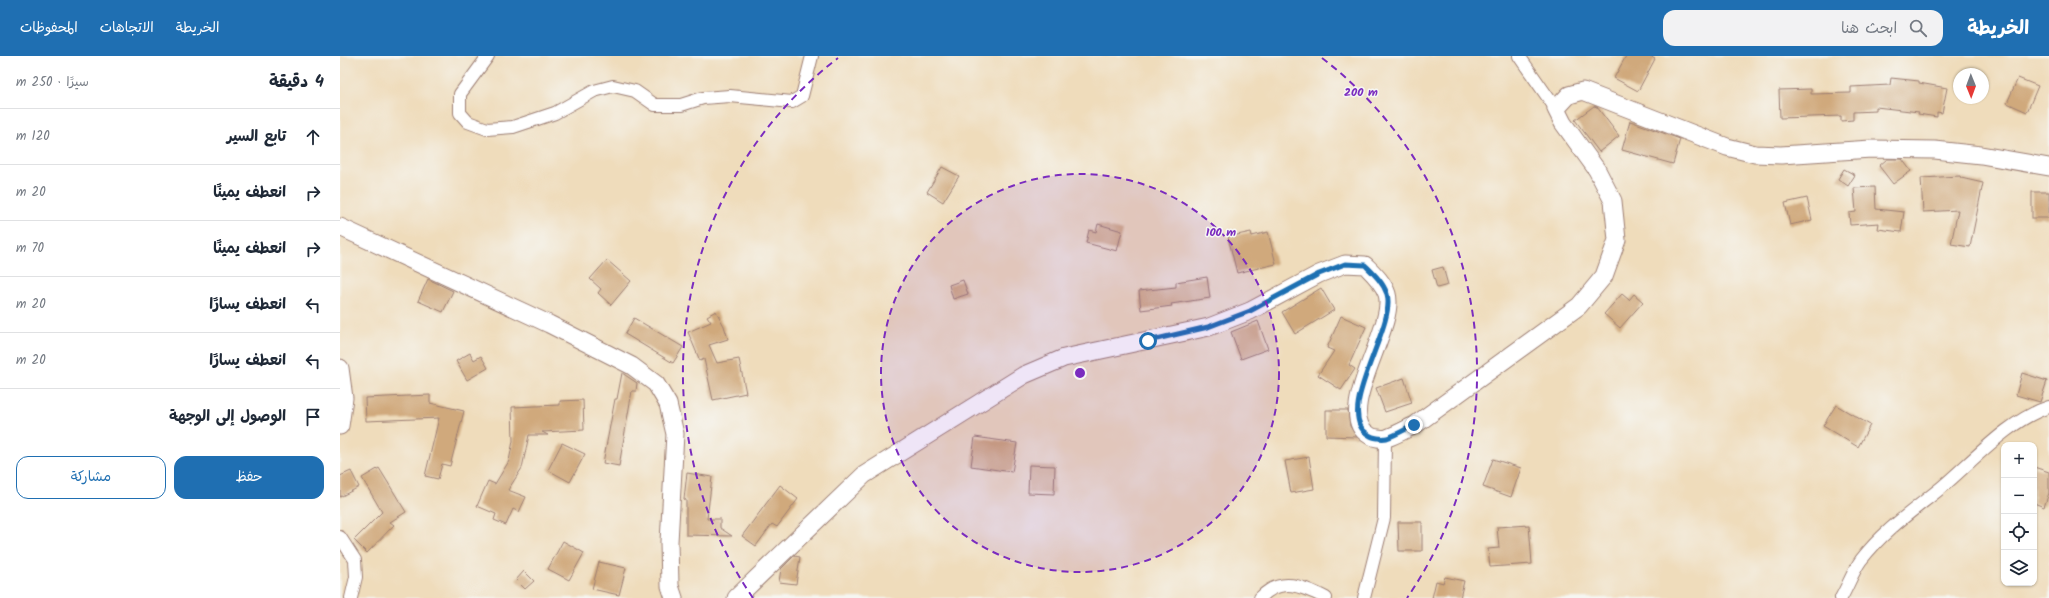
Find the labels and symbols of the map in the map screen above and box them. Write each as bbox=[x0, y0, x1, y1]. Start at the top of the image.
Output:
north arrow bbox=[1953, 68, 1989, 104]
text: 200 m bbox=[1344, 83, 1378, 102]
text: 100 m bbox=[1206, 223, 1236, 242]
route start bbox=[1139, 332, 1157, 350]
centre of rings bbox=[1073, 366, 1087, 380]
route end bbox=[1405, 416, 1423, 434]

